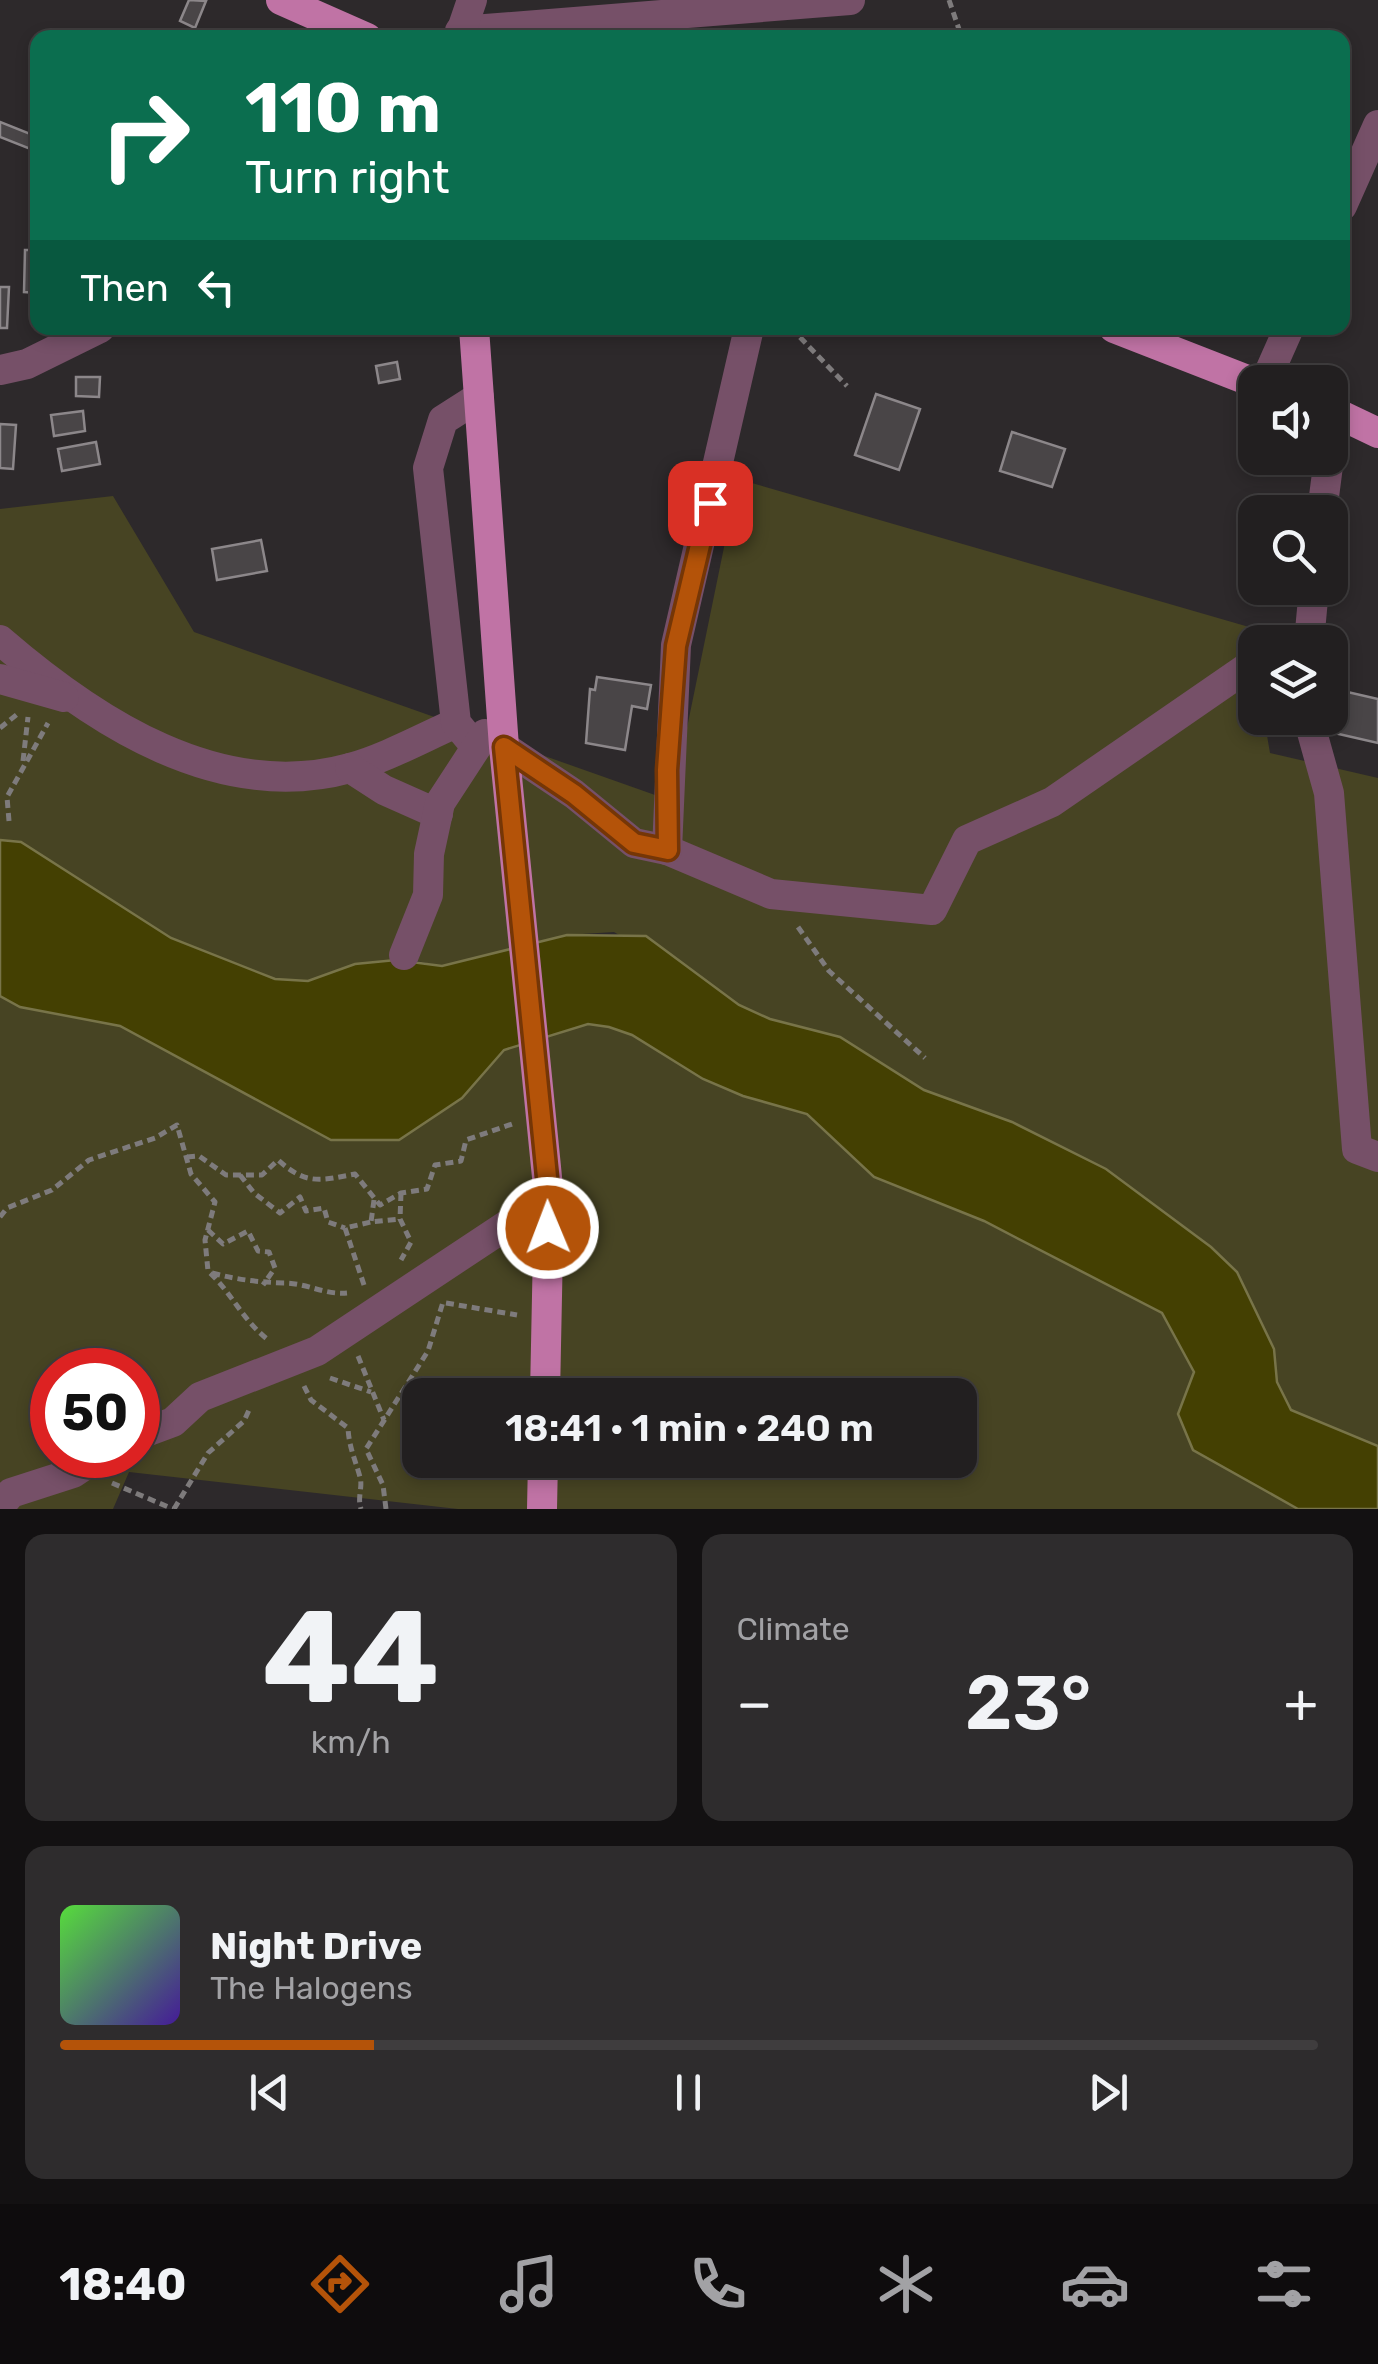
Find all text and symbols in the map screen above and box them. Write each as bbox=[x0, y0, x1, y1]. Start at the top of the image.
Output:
text: 110 m bbox=[245, 67, 441, 150]
icon: right bbox=[80, 70, 210, 200]
text: Turn right bbox=[245, 151, 449, 204]
icon: left bbox=[189, 260, 244, 315]
text: Then bbox=[80, 265, 169, 311]
map controls bbox=[1238, 365, 1348, 735]
button: sound bbox=[1238, 365, 1348, 475]
pin bbox=[668, 461, 753, 546]
icon: arrive bbox=[683, 476, 738, 531]
button: search bbox=[1238, 495, 1348, 605]
button: layers bbox=[1238, 625, 1348, 735]
position arrow bbox=[496, 1176, 600, 1280]
speed limit sign: 50 bbox=[30, 1348, 160, 1478]
text: 18:41 · 1 min · 240 m bbox=[505, 1405, 874, 1451]
text: 44 bbox=[262, 1580, 440, 1735]
text: Climate bbox=[737, 1610, 850, 1648]
text: 23° bbox=[965, 1659, 1091, 1748]
text: − bbox=[737, 1671, 772, 1736]
text: + bbox=[1284, 1671, 1318, 1736]
text: km/h bbox=[311, 1723, 391, 1761]
text: Night Drive bbox=[210, 1923, 422, 1969]
text: The Halogens bbox=[210, 1969, 413, 2007]
icon: previous bbox=[242, 2065, 297, 2120]
icon: pause bbox=[661, 2065, 716, 2120]
icon: next bbox=[1081, 2065, 1136, 2120]
icon: directions bbox=[305, 2249, 375, 2319]
icon: music bbox=[494, 2249, 564, 2319]
icon: phone bbox=[683, 2249, 753, 2319]
icon: climate bbox=[871, 2249, 941, 2319]
icon: car bbox=[1060, 2249, 1130, 2319]
icon: filters bbox=[1249, 2249, 1319, 2319]
text: 18:40 bbox=[59, 2258, 187, 2311]

